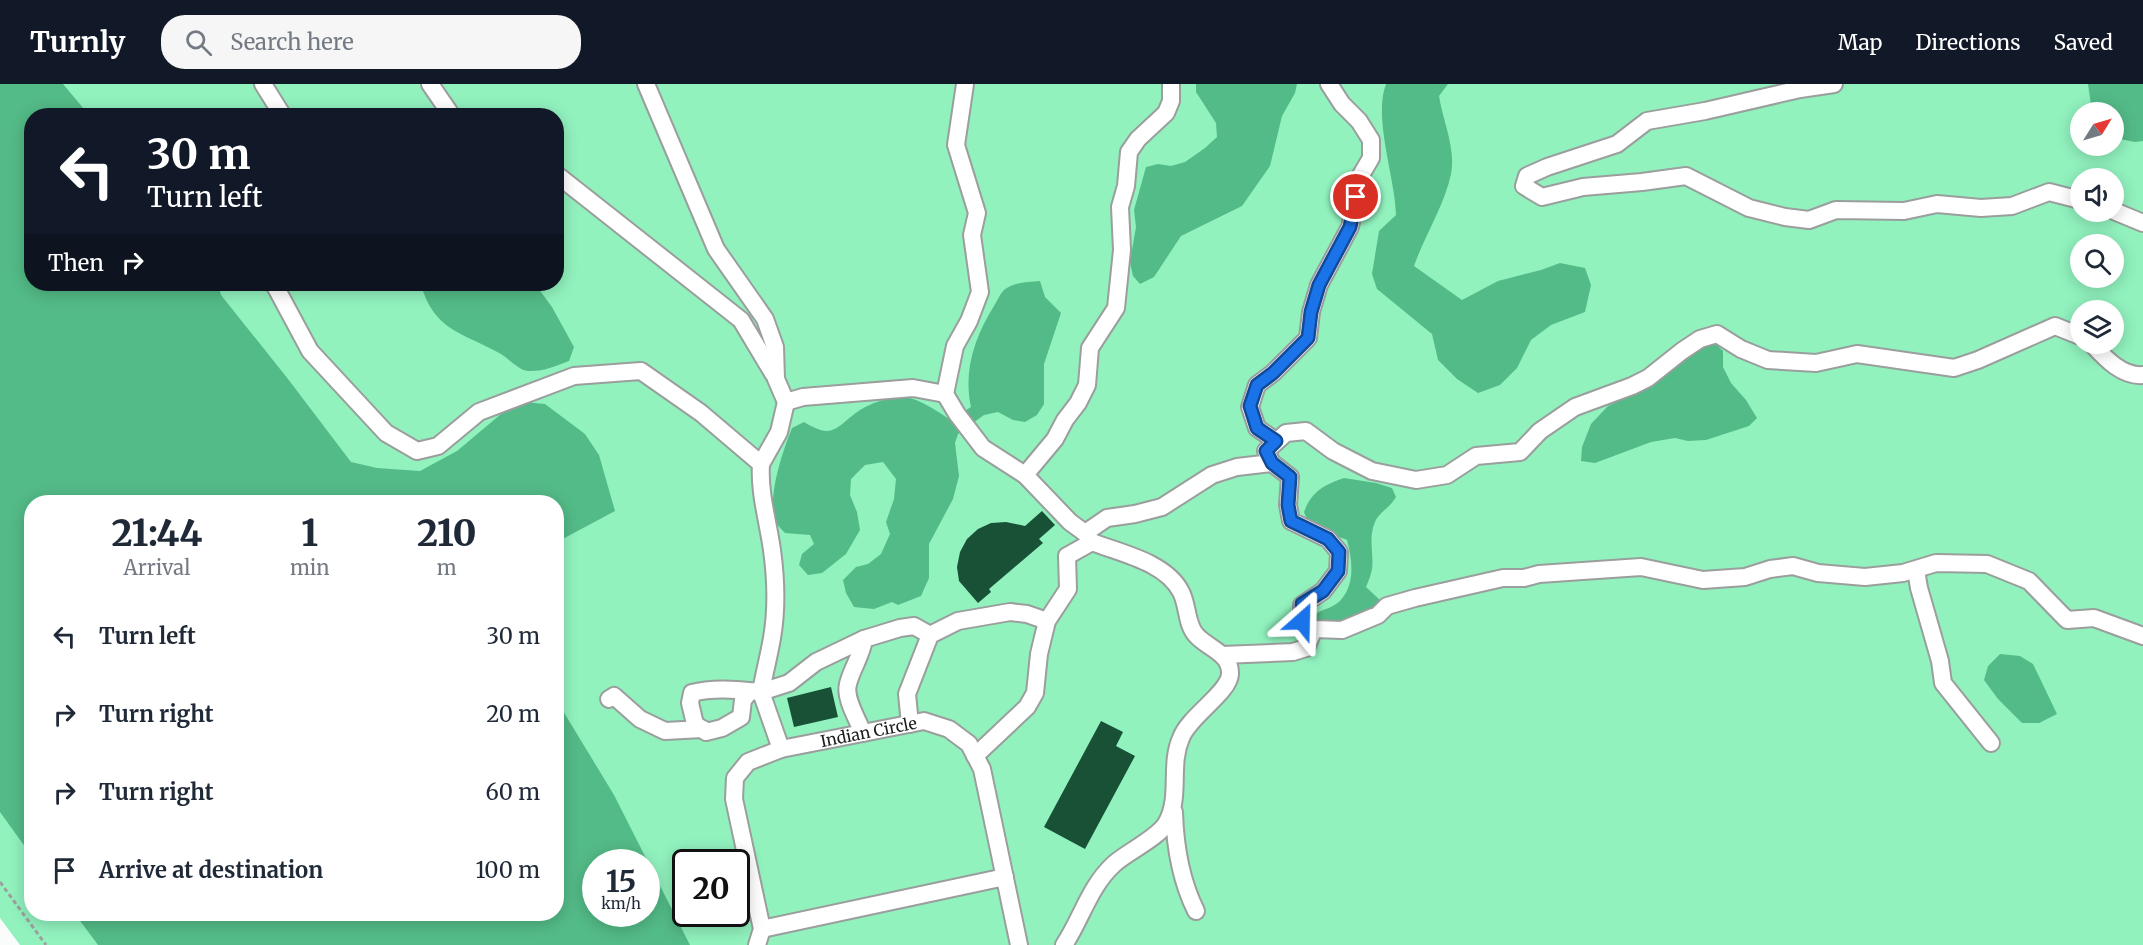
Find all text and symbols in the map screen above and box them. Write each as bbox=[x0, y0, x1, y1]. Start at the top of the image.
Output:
search box bbox=[161, 15, 581, 69]
text: Turnly bbox=[30, 24, 125, 60]
icon: search bbox=[182, 26, 215, 59]
text: Search here bbox=[230, 28, 354, 56]
text: Map bbox=[1838, 29, 1882, 56]
text: Directions bbox=[1915, 29, 2020, 56]
text: Saved bbox=[2053, 29, 2113, 56]
north arrow bbox=[2070, 102, 2124, 156]
map controls bbox=[2070, 102, 2124, 354]
text: 30 m bbox=[147, 128, 251, 180]
icon: left bbox=[48, 132, 126, 210]
button: sound bbox=[2070, 168, 2124, 222]
pin bbox=[1330, 171, 1381, 222]
text: Turn left bbox=[147, 180, 262, 214]
icon: arrive bbox=[1339, 180, 1372, 213]
button: search bbox=[2070, 234, 2124, 288]
icon: right bbox=[116, 246, 149, 279]
text: Then bbox=[48, 249, 104, 277]
button: layers bbox=[2070, 300, 2124, 354]
text: 21:44 bbox=[111, 511, 202, 556]
text: 1 bbox=[301, 511, 318, 556]
text: 210 bbox=[417, 511, 477, 556]
text: Arrival bbox=[124, 555, 190, 580]
text: min bbox=[290, 555, 329, 580]
text: m bbox=[437, 555, 457, 580]
position arrow bbox=[1270, 589, 1334, 653]
icon: left bbox=[48, 620, 81, 653]
text: Turn left bbox=[99, 622, 196, 650]
text: 30 m bbox=[486, 622, 540, 650]
icon: right bbox=[48, 698, 81, 731]
text: Turn right bbox=[99, 700, 213, 728]
text: 20 m bbox=[486, 700, 540, 728]
street label: Indian Circle bbox=[819, 713, 918, 751]
icon: right bbox=[48, 776, 81, 809]
text: Turn right bbox=[99, 778, 213, 806]
text: 60 m bbox=[486, 778, 540, 806]
speed limit sign: 20 bbox=[672, 849, 750, 927]
icon: arrive bbox=[48, 854, 81, 887]
text: Arrive at destination bbox=[99, 856, 323, 884]
text: 100 m bbox=[475, 856, 540, 884]
text: 15 bbox=[606, 862, 636, 900]
text: km/h bbox=[601, 894, 641, 913]

